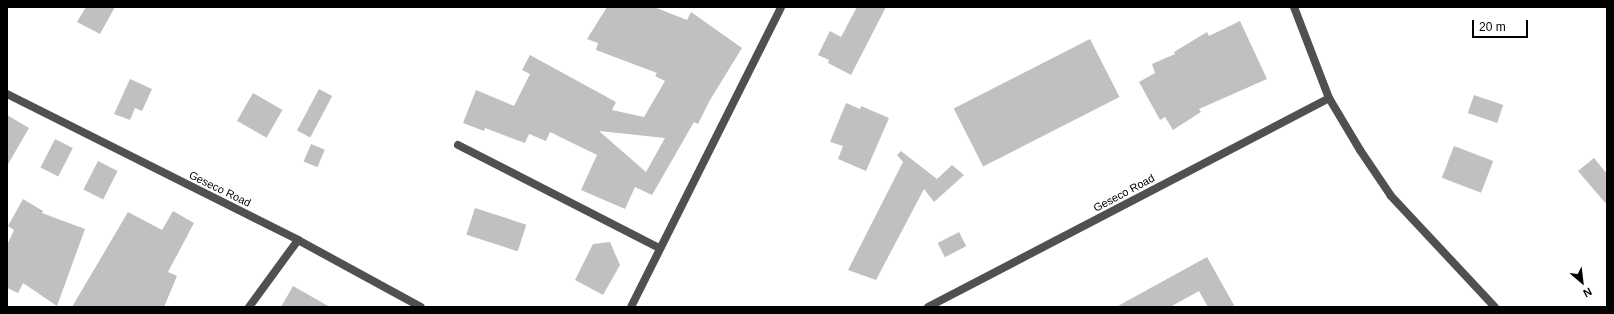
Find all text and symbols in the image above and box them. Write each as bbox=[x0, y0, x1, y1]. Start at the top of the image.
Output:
scale bar bbox=[1474, 12, 1530, 38]
text: 20 m bbox=[1479, 20, 1506, 34]
street label: Geseco Road bbox=[187, 168, 253, 210]
street label: Geseco Road bbox=[1091, 171, 1157, 215]
north arrow bbox=[1562, 262, 1602, 302]
text: N bbox=[1581, 285, 1594, 300]

